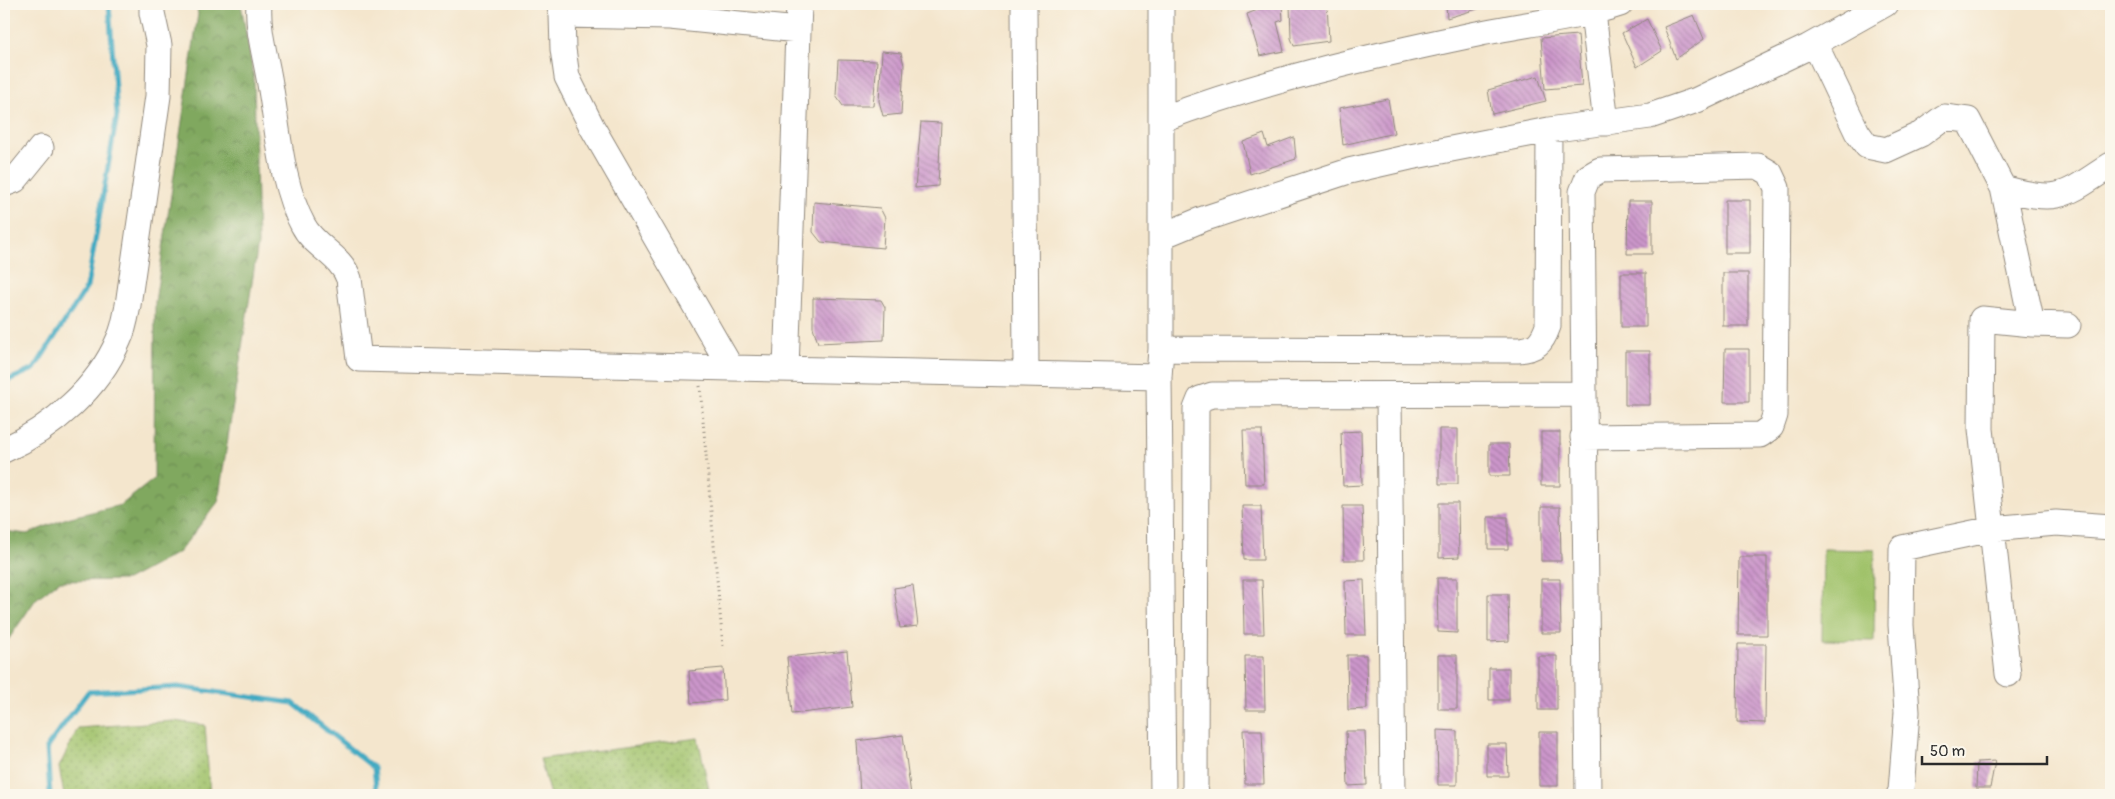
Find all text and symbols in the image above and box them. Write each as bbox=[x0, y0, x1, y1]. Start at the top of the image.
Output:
scale bar bbox=[1922, 734, 2048, 766]
text: 50 m bbox=[1930, 742, 1965, 761]

